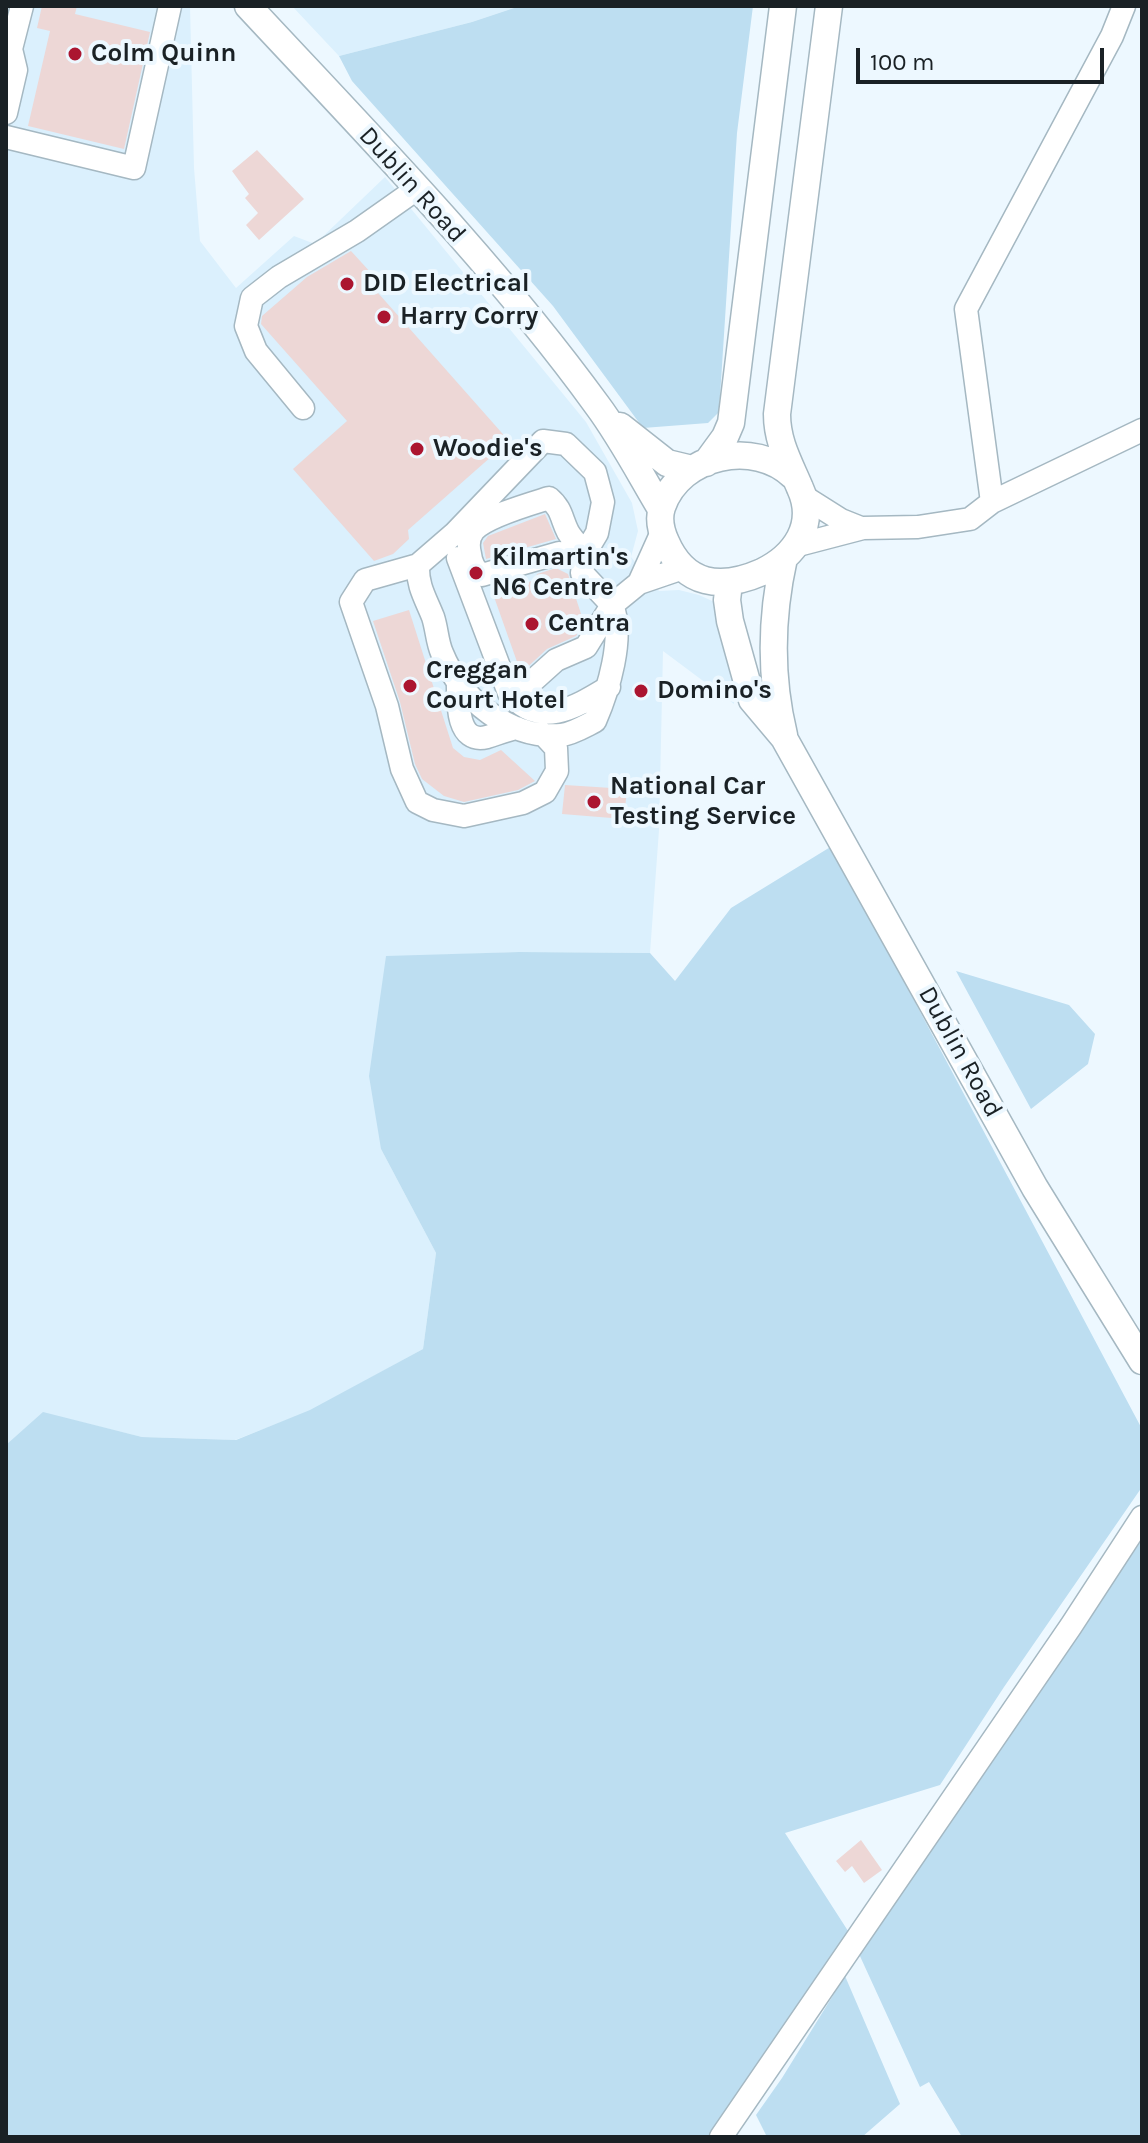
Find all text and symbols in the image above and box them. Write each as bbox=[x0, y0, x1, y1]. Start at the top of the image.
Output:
scale bar bbox=[860, 32, 1108, 82]
place label: Colm Quinn bbox=[91, 38, 236, 70]
marker: Colm Quinn bbox=[66, 45, 84, 63]
text: 100 m bbox=[870, 48, 935, 76]
street label: Dublin Road bbox=[352, 121, 472, 249]
place label: DID Electrical bbox=[363, 268, 530, 300]
marker: DID Electrical bbox=[338, 275, 356, 293]
place label: Harry Corry bbox=[400, 301, 538, 333]
marker: Harry Corry bbox=[375, 308, 393, 326]
place label: Woodie's bbox=[433, 433, 543, 465]
marker: Woodie's bbox=[408, 440, 426, 458]
place label: Kilmartin's N6 Centre bbox=[492, 542, 629, 604]
marker: Kilmartin's N6 Centre bbox=[467, 564, 485, 582]
place label: Centra bbox=[548, 608, 630, 640]
marker: Centra bbox=[523, 615, 541, 633]
place label: Creggan Court Hotel bbox=[426, 655, 566, 716]
place label: Domino's bbox=[657, 675, 772, 707]
marker: Creggan Court Hotel bbox=[401, 677, 419, 695]
marker: Domino's bbox=[632, 682, 650, 700]
place label: National Car Testing Service bbox=[610, 771, 796, 832]
marker: National Car Testing Service bbox=[585, 793, 603, 811]
street label: Dublin Road bbox=[911, 981, 1009, 1123]

